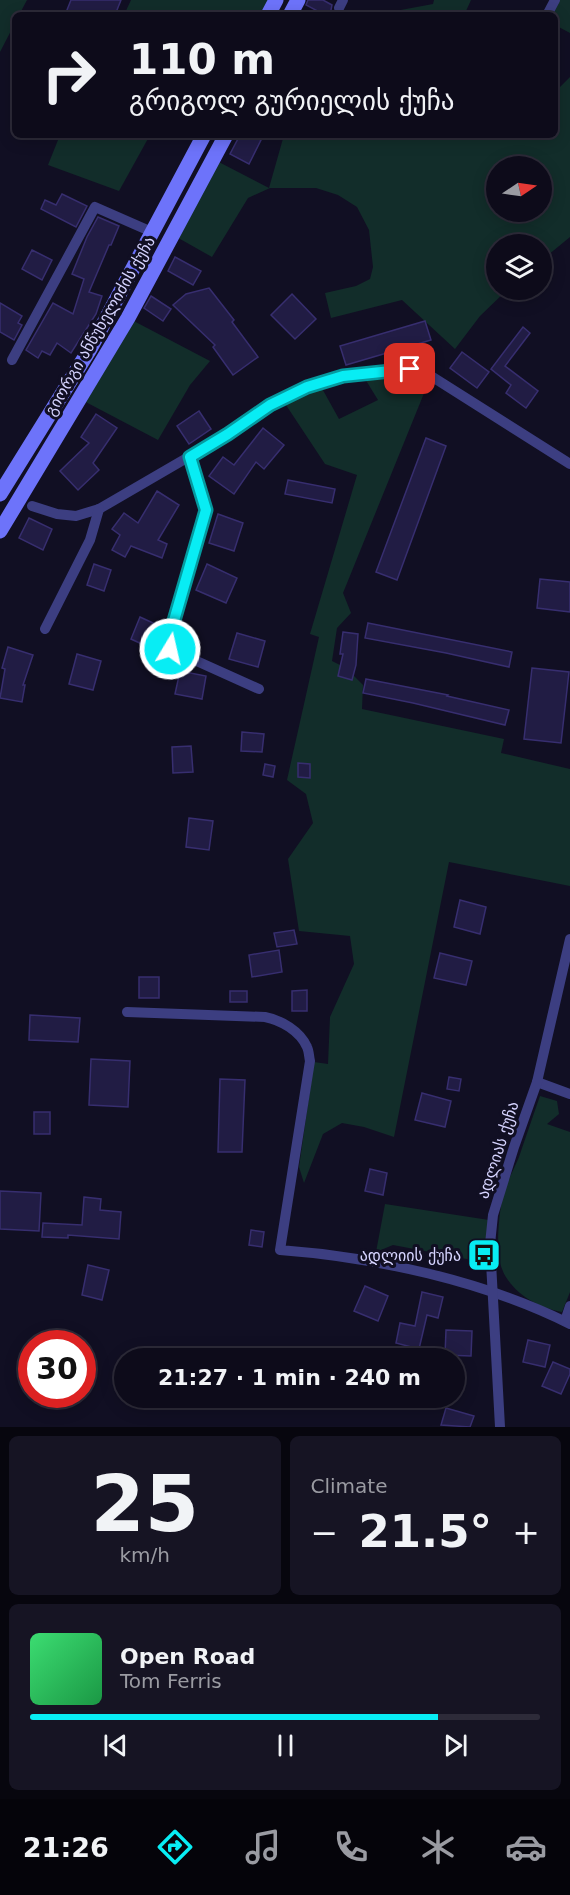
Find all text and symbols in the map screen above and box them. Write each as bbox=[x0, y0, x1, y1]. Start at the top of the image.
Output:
text: 110 m bbox=[129, 35, 275, 84]
icon: right bbox=[30, 36, 108, 114]
text: გრიგოლ გურიელის ქუჩა bbox=[129, 85, 455, 116]
north arrow bbox=[486, 156, 552, 222]
map controls bbox=[486, 156, 552, 300]
street label: გიორგი ანწუხელიძის ქუჩა bbox=[41, 233, 159, 419]
button: layers bbox=[486, 234, 552, 300]
pin bbox=[384, 343, 435, 394]
icon: arrive bbox=[393, 352, 426, 385]
position arrow bbox=[138, 617, 202, 681]
street label: ადლიას ქუჩა bbox=[473, 1099, 523, 1201]
bus stop icon: ადლიის ქუჩა bbox=[466, 1237, 502, 1273]
place label: ადლიის ქუჩა bbox=[360, 1246, 461, 1265]
speed limit sign: 30 bbox=[18, 1330, 96, 1408]
text: 21:27 · 1 min · 240 m bbox=[158, 1365, 421, 1390]
text: 25 bbox=[90, 1459, 199, 1549]
text: Climate bbox=[311, 1474, 387, 1498]
text: 21.5° bbox=[358, 1505, 492, 1558]
text: − bbox=[311, 1513, 338, 1552]
text: + bbox=[512, 1513, 540, 1552]
text: km/h bbox=[120, 1543, 170, 1567]
text: Open Road bbox=[120, 1644, 255, 1669]
text: Tom Ferris bbox=[120, 1669, 222, 1693]
icon: previous bbox=[99, 1729, 132, 1762]
icon: pause bbox=[269, 1729, 302, 1762]
icon: next bbox=[439, 1729, 472, 1762]
icon: directions bbox=[154, 1826, 196, 1868]
icon: music bbox=[242, 1826, 284, 1868]
icon: phone bbox=[330, 1826, 372, 1868]
icon: climate bbox=[417, 1826, 459, 1868]
icon: car bbox=[505, 1826, 547, 1868]
text: 21:26 bbox=[23, 1832, 109, 1863]

